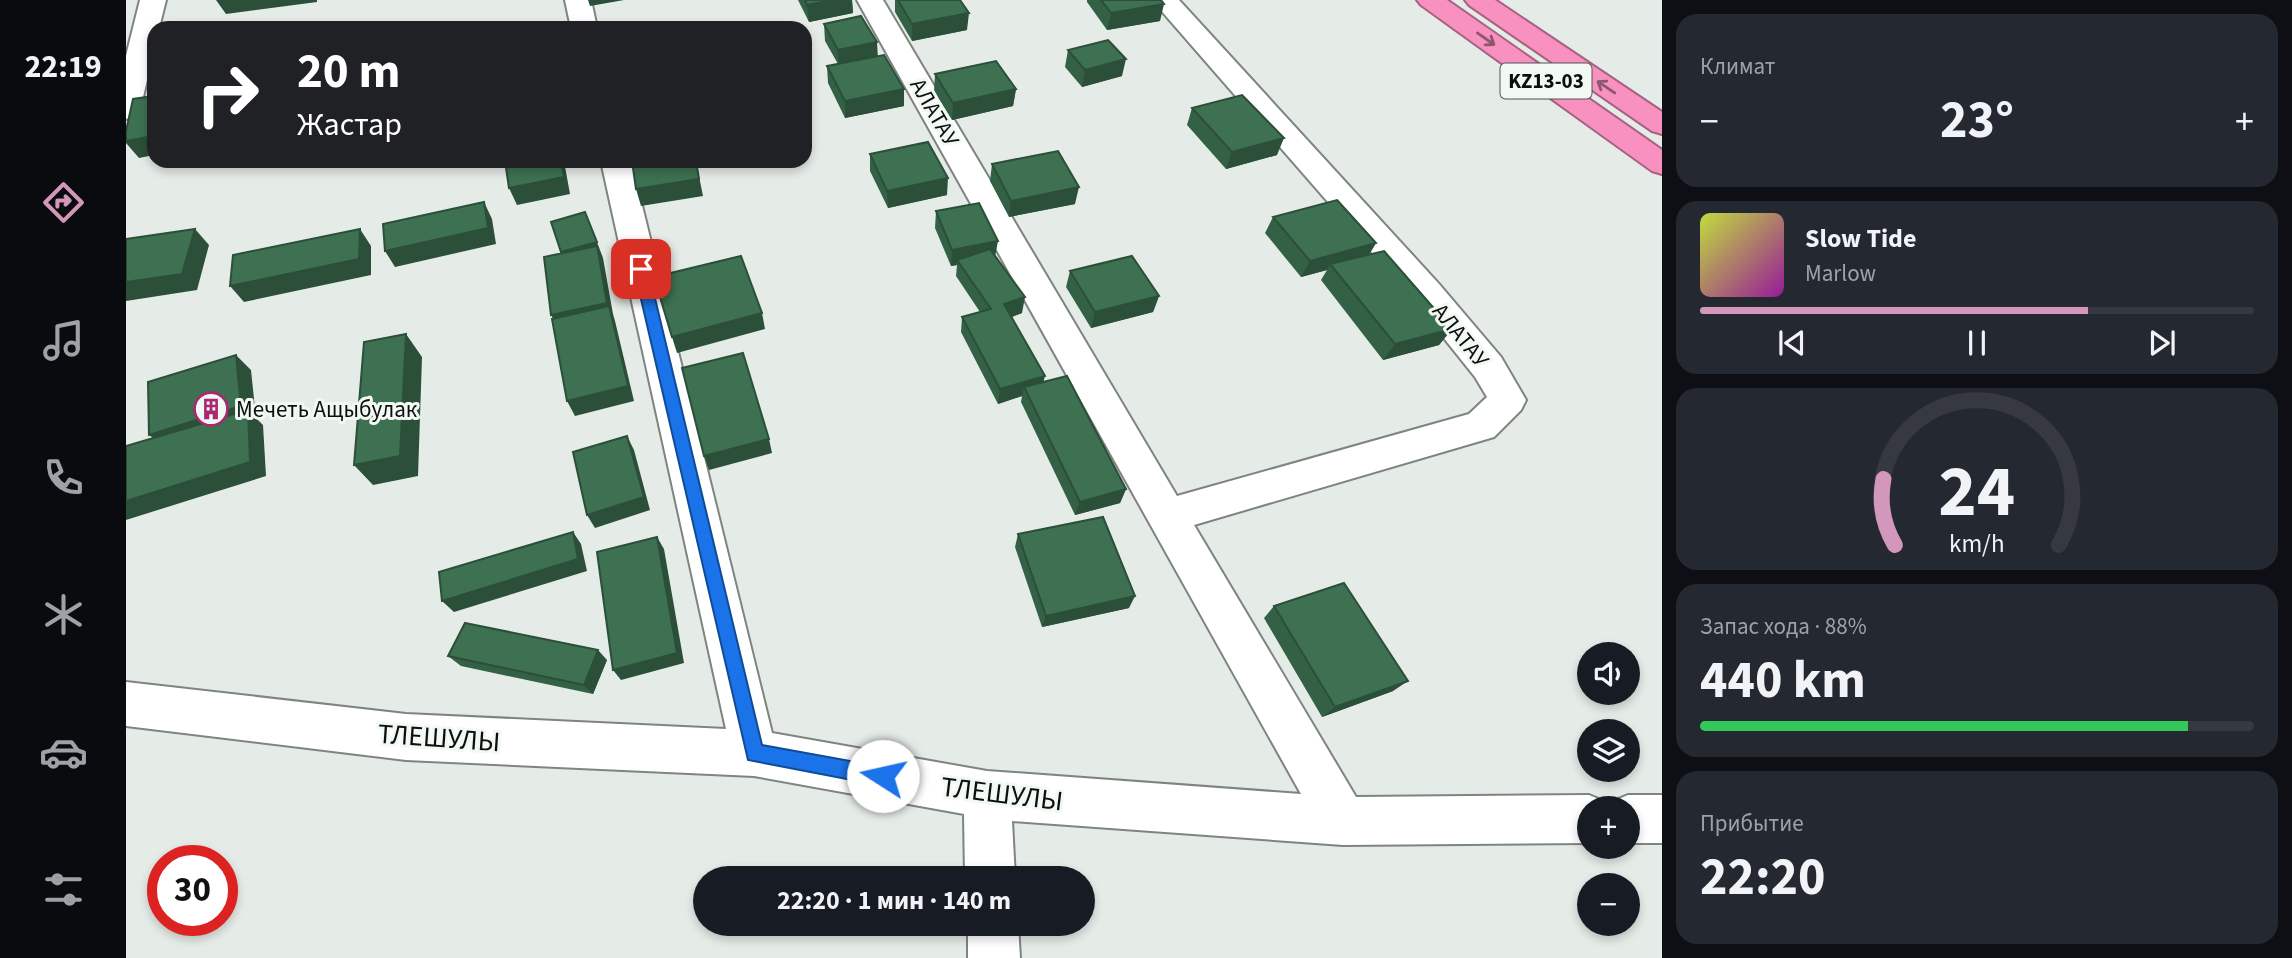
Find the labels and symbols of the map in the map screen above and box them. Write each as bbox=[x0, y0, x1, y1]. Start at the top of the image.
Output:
one-way arrow bbox=[1476, 32, 1495, 46]
road number: KZ13-03 bbox=[1500, 64, 1592, 98]
street label: АЛАТАУ bbox=[902, 72, 967, 153]
one-way arrow bbox=[1597, 80, 1616, 94]
pin bbox=[611, 239, 671, 299]
street label: АЛАТАУ bbox=[1424, 296, 1497, 375]
building icon: Мечеть Ащыбулак bbox=[192, 390, 230, 428]
place label: Мечеть Ащыбулак bbox=[236, 393, 418, 426]
street label: ТЛЕШУЛЫ bbox=[376, 714, 501, 762]
position arrow bbox=[846, 739, 920, 813]
street label: ТЛЕШУЛЫ bbox=[939, 767, 1065, 821]
speed limit sign: 30 bbox=[147, 845, 238, 936]

